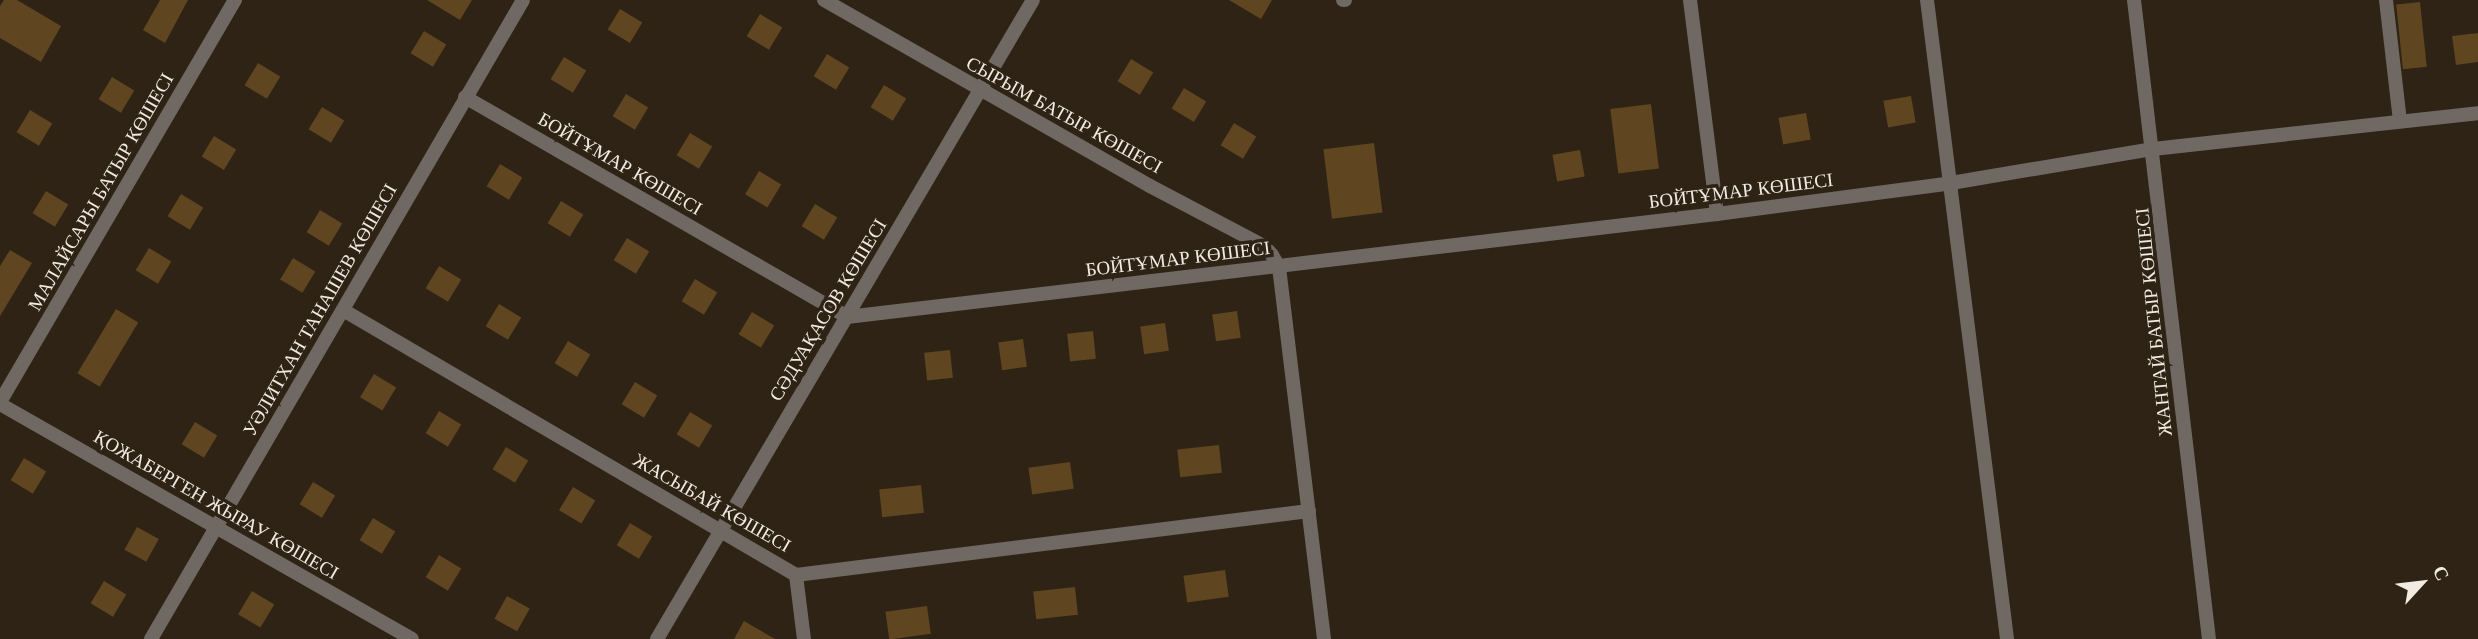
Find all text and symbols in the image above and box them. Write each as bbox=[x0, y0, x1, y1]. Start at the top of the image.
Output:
street label: СЫРЫМ БАТЫР КӨШЕСІ bbox=[962, 52, 1166, 178]
street label: МАЛАЙСАРЫ БАТЫР КӨШЕСІ bbox=[23, 69, 179, 315]
street label: БОЙТҰМАР КӨШЕСІ bbox=[534, 108, 706, 220]
street label: БОЙТҰМАР КӨШЕСІ bbox=[1647, 168, 1835, 214]
street label: УӘЛИТХАН ТАНАШЕВ КӨШЕСІ bbox=[238, 180, 402, 440]
street label: ЖАНТАЙ БАТЫР КӨШЕСІ bbox=[2131, 207, 2177, 437]
street label: СӘДУАҚАСОВ КӨШЕСІ bbox=[765, 215, 891, 405]
street label: БОЙТҰМАР КӨШЕСІ bbox=[1084, 236, 1272, 282]
street label: ҚОЖАБЕРГЕН ЖЫРАУ КӨШЕСІ bbox=[90, 425, 342, 585]
street label: ЖАСЫБАЙ КӨШЕСІ bbox=[629, 449, 795, 557]
north arrow bbox=[2387, 548, 2457, 618]
text: С bbox=[2429, 562, 2454, 584]

